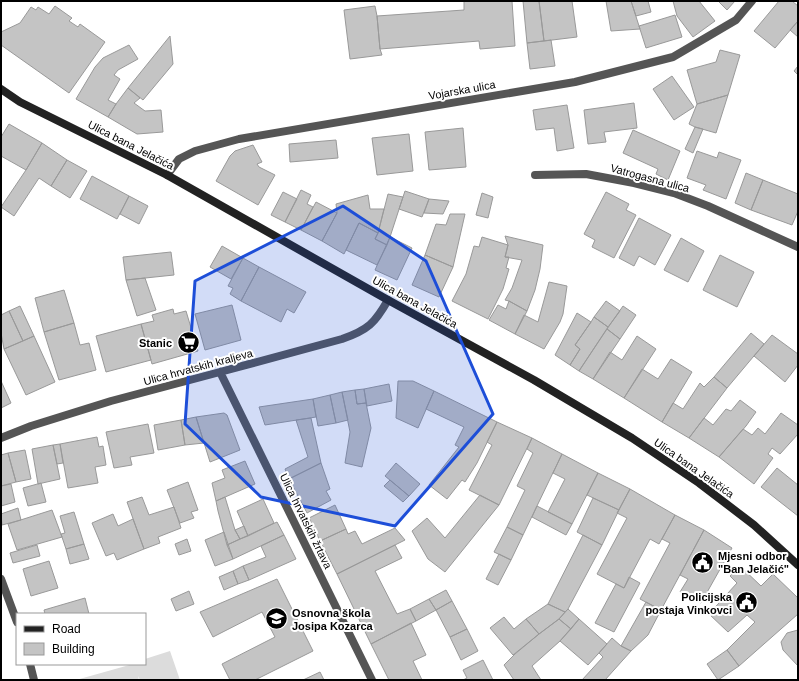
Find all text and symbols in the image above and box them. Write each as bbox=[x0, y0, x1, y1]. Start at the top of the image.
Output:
street label: Vojarska ulica bbox=[428, 78, 497, 102]
street label: Ulica bana Jelačića bbox=[86, 118, 177, 172]
street label: Vatrogasna ulica bbox=[609, 162, 692, 195]
street label: Ulica bana Jelačića bbox=[371, 274, 460, 331]
supermarket icon: Stanic bbox=[175, 330, 201, 356]
place label: Stanic bbox=[139, 337, 172, 349]
street label: Ulica hrvatskih kraljeva bbox=[142, 346, 255, 387]
street label: Ulica bana Jelačića bbox=[652, 436, 737, 501]
street label: Ulica hrvatskih žrtava bbox=[278, 471, 335, 571]
public building icon: Mjesni odbor "Ban Jelačić" bbox=[690, 549, 716, 575]
place label: Mjesni odbor "Ban Jelačić" bbox=[718, 550, 789, 575]
public building icon: Policijska postaja Vinkovci bbox=[734, 590, 760, 616]
place label: Policijska postaja Vinkovci bbox=[645, 591, 733, 616]
school or university icon: Osnovna škola Josipa Kozarca bbox=[264, 606, 290, 632]
place label: Osnovna škola Josipa Kozarca bbox=[292, 607, 374, 632]
legend bbox=[16, 613, 146, 665]
text: Road bbox=[52, 622, 81, 636]
text: Building bbox=[52, 642, 95, 656]

